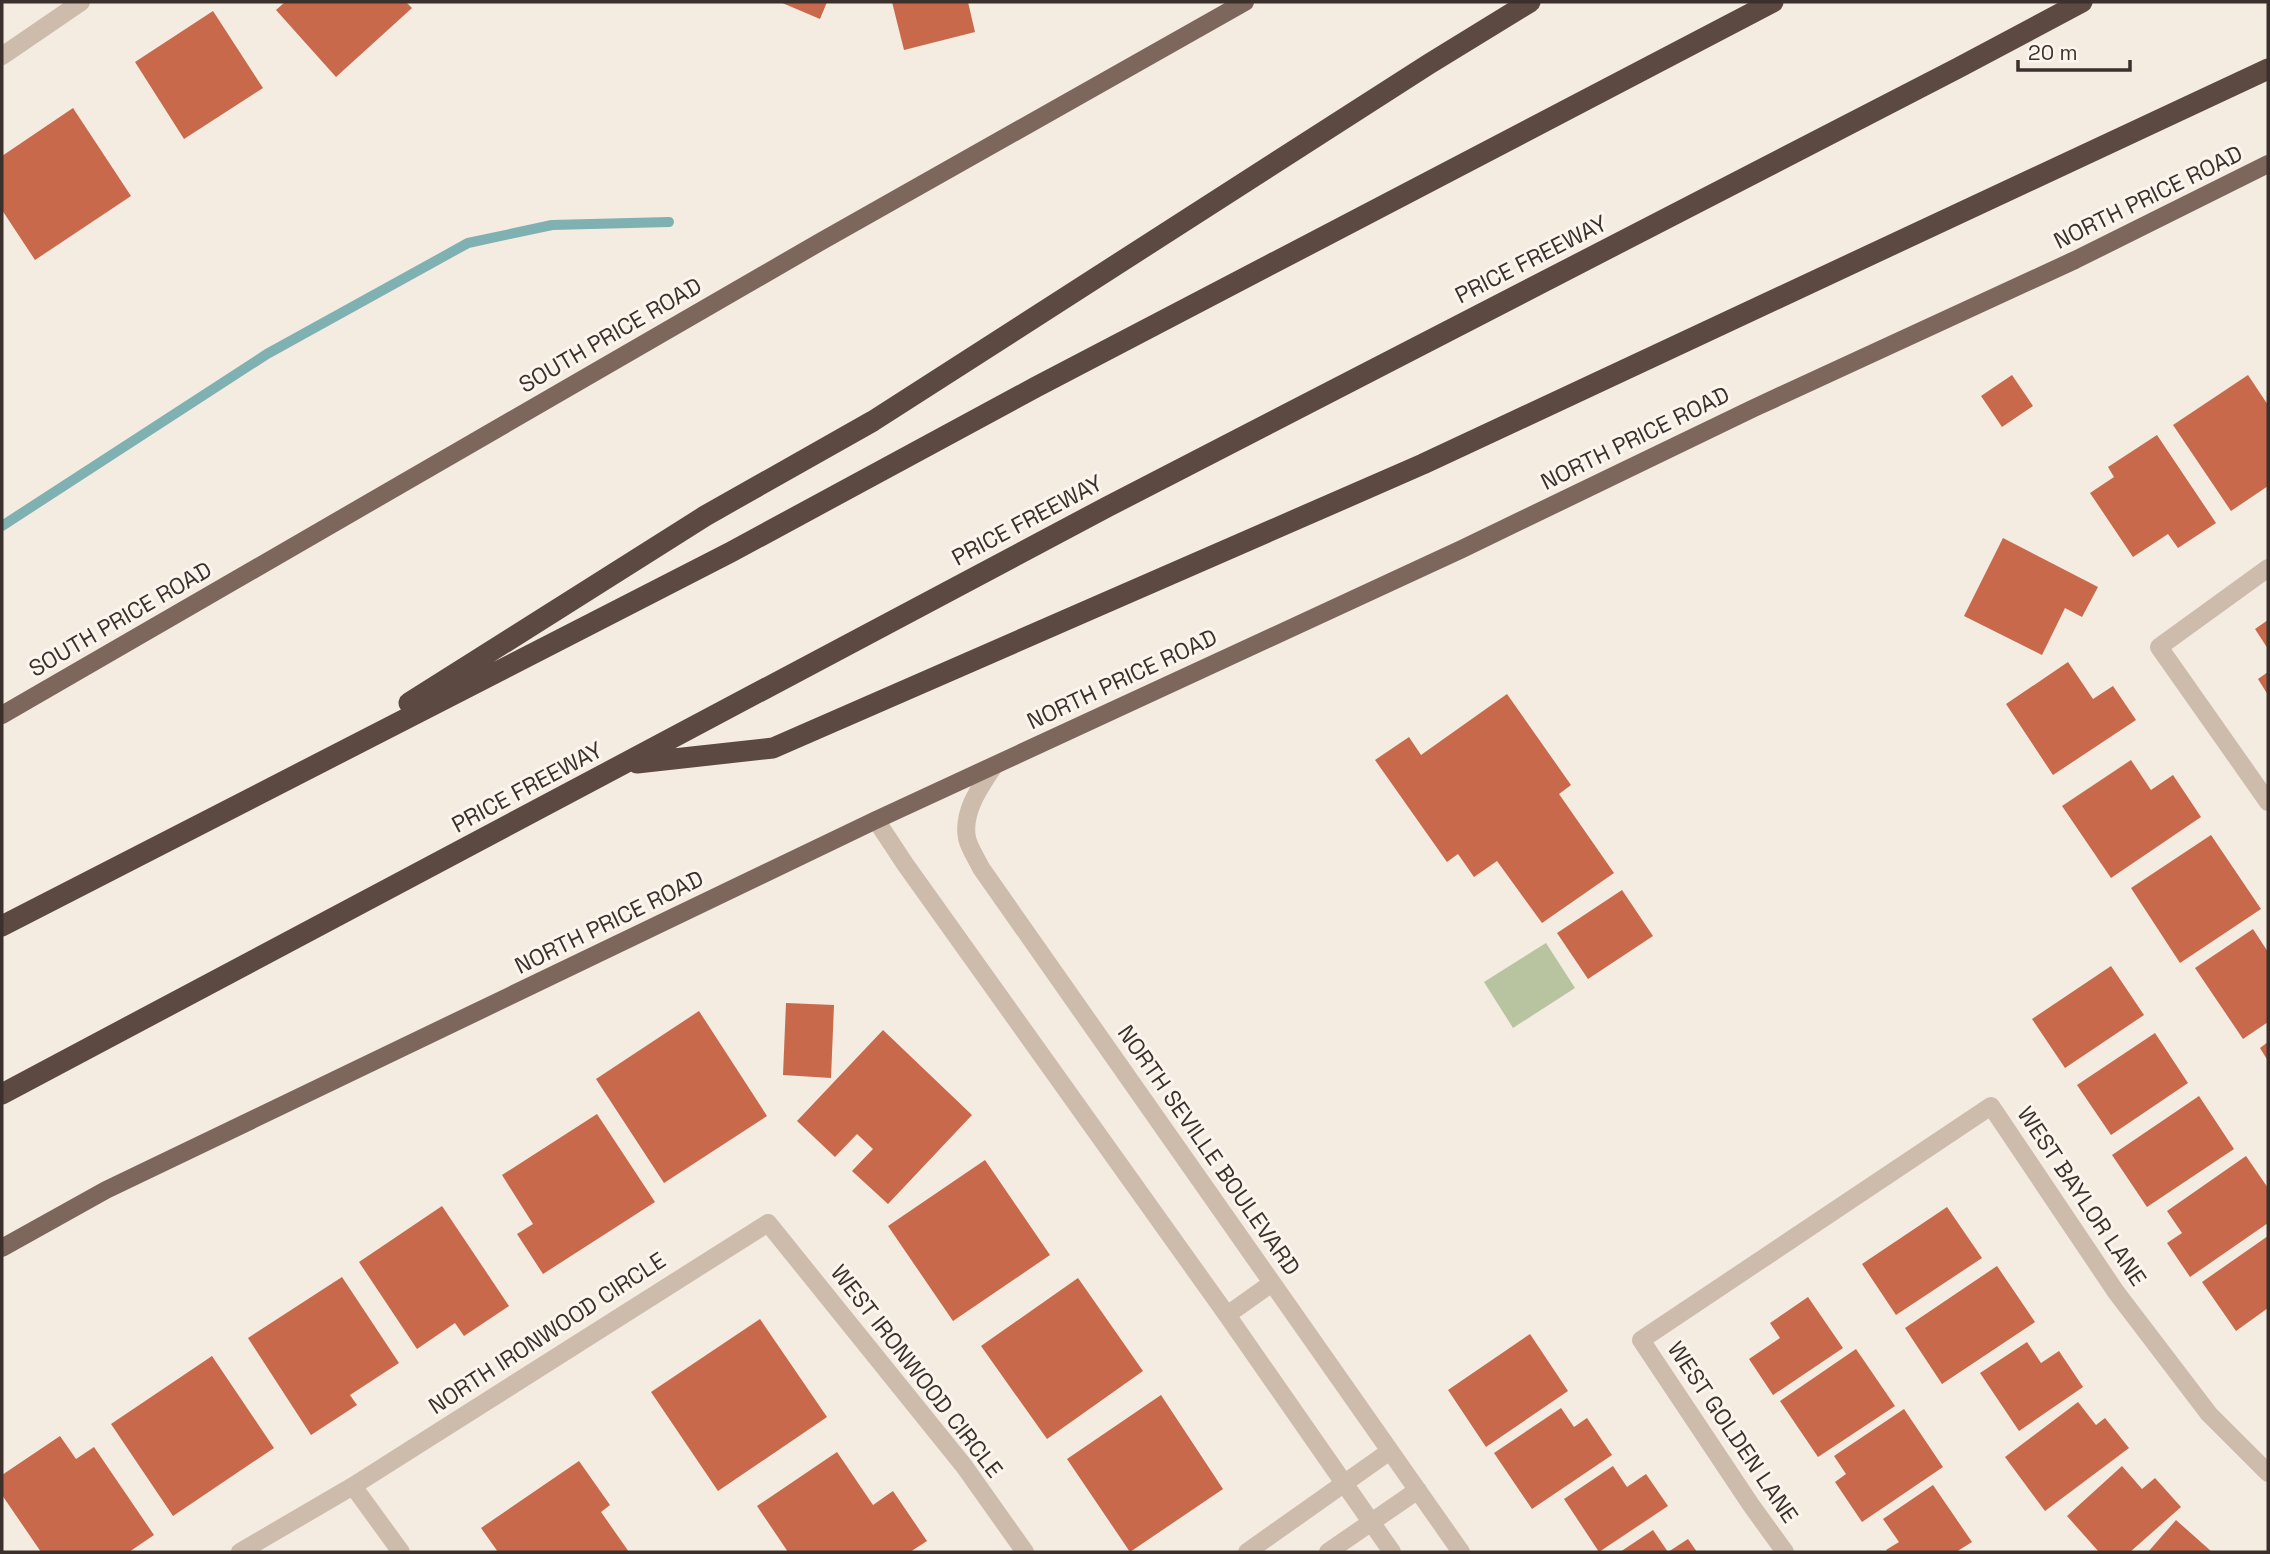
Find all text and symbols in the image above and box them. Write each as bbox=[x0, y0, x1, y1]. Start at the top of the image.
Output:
scale bar bbox=[2018, 28, 2130, 72]
text: 20 m bbox=[2028, 39, 2078, 66]
street label: NORTH PRICE ROAD bbox=[2049, 138, 2247, 256]
street label: PRICE FREEWAY bbox=[1450, 208, 1612, 310]
street label: SOUTH PRICE ROAD bbox=[513, 270, 707, 400]
street label: NORTH PRICE ROAD bbox=[1536, 379, 1734, 497]
street label: PRICE FREEWAY bbox=[946, 468, 1108, 572]
street label: SOUTH PRICE ROAD bbox=[23, 554, 217, 684]
street label: NORTH PRICE ROAD bbox=[1022, 622, 1222, 736]
street label: PRICE FREEWAY bbox=[446, 735, 608, 839]
street label: NORTH PRICE ROAD bbox=[510, 863, 708, 981]
street label: NORTH SEVILLE BOULEVARD bbox=[1111, 1019, 1307, 1281]
street label: WEST BAYLOR LANE bbox=[2011, 1100, 2153, 1292]
street label: NORTH IRONWOOD CIRCLE bbox=[423, 1245, 671, 1421]
street label: WEST IRONWOOD CIRCLE bbox=[824, 1258, 1010, 1484]
street label: WEST GOLDEN LANE bbox=[1661, 1335, 1805, 1529]

